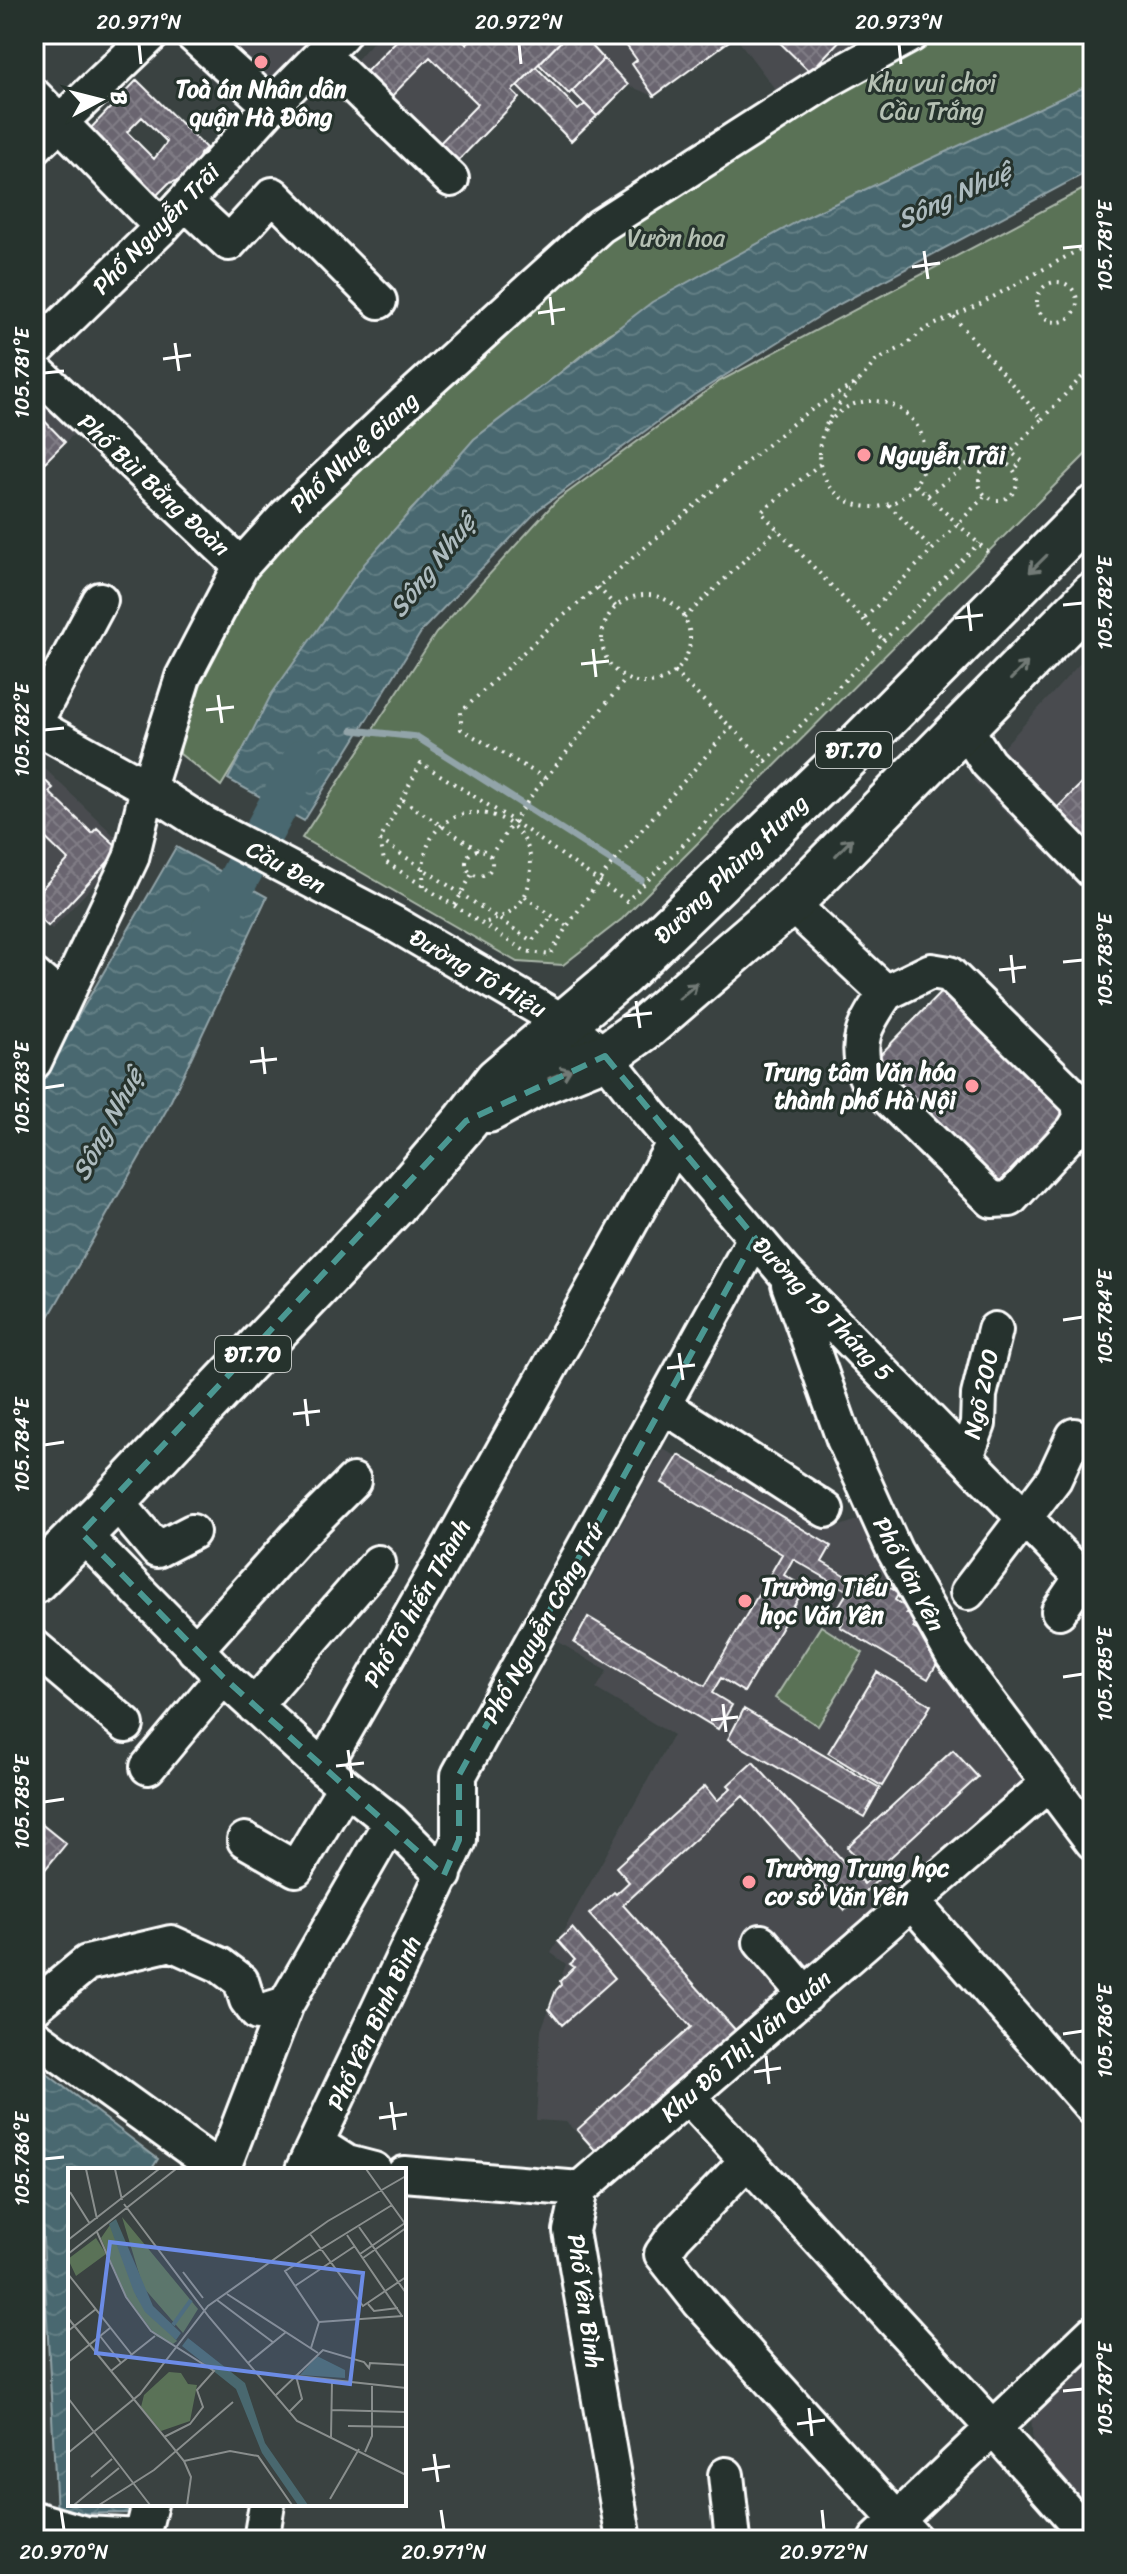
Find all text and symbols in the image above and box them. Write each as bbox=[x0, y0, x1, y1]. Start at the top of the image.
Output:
text: 20.971°N bbox=[97, 5, 182, 40]
text: 20.972°N bbox=[475, 5, 563, 40]
text: 20.973°N bbox=[855, 5, 943, 40]
marker: Toà án Nhân dân quận Hà Đông bbox=[252, 53, 270, 71]
north arrow bbox=[60, 60, 140, 140]
park label: Khu vui chơi Cầu Trắng bbox=[868, 62, 998, 132]
place label: Toà án Nhân dân quận Hà Đông bbox=[175, 68, 347, 138]
text: B bbox=[99, 88, 140, 107]
water label: Sông Nhuệ bbox=[889, 147, 1023, 242]
street label: Phố Nguyễn Trãi bbox=[82, 152, 231, 305]
text: 105.781°E bbox=[1088, 199, 1123, 292]
park label: Vườn hoa bbox=[627, 217, 726, 259]
text: 105.781°E bbox=[5, 326, 40, 419]
street label: Phố Nhuệ Giang bbox=[279, 380, 429, 524]
street label: Phố Bùi Bằng Đoàn bbox=[68, 403, 240, 567]
place label: Nguyễn Trãi bbox=[879, 434, 1007, 476]
marker: Nguyễn Trãi bbox=[855, 446, 873, 464]
water label: Sông Nhuệ bbox=[376, 500, 490, 627]
text: 105.782°E bbox=[1088, 554, 1123, 650]
one-way arrow bbox=[1028, 555, 1048, 574]
one-way arrow bbox=[1009, 662, 1028, 681]
text: 105.782°E bbox=[5, 681, 40, 777]
road number: ĐT.70 bbox=[816, 732, 892, 768]
street label: Đường Phùng Hưng bbox=[643, 783, 819, 955]
street label: Cầu Đen bbox=[238, 828, 334, 906]
one-way arrow bbox=[835, 837, 854, 857]
text: 105.783°E bbox=[1088, 911, 1123, 1007]
street label: Đường Tô Hiệu bbox=[401, 917, 555, 1030]
one-way arrow bbox=[678, 982, 698, 1000]
text: 105.783°E bbox=[5, 1039, 40, 1135]
place label: Trung tâm Văn hóa thành phố Hà Nội bbox=[763, 1051, 957, 1121]
water label: Sông Nhuệ bbox=[58, 1056, 158, 1189]
one-way arrow bbox=[547, 1066, 572, 1081]
marker: Trung tâm Văn hóa thành phố Hà Nội bbox=[963, 1077, 981, 1095]
street label: Đường 19 Tháng 5 bbox=[742, 1226, 904, 1392]
text: 105.784°E bbox=[1088, 1268, 1123, 1365]
road number: ĐT.70 bbox=[215, 1336, 291, 1372]
street label: Ngõ 200 bbox=[951, 1345, 1011, 1443]
text: 105.784°E bbox=[5, 1396, 40, 1493]
street label: Phố Văn Yên bbox=[861, 1509, 957, 1639]
street label: Phố Tô hiến Thành bbox=[351, 1510, 483, 1696]
street label: Phố Nguyễn Công Trứ bbox=[470, 1513, 617, 1732]
place label: Trường Tiểu học Văn Yên bbox=[760, 1566, 889, 1636]
marker: Trường Tiểu học Văn Yên bbox=[736, 1592, 754, 1610]
text: 105.785°E bbox=[1088, 1625, 1123, 1721]
text: 105.785°E bbox=[5, 1753, 40, 1849]
place label: Trường Trung học cơ sở Văn Yên bbox=[764, 1847, 950, 1917]
marker: Trường Trung học cơ sở Văn Yên bbox=[740, 1873, 758, 1891]
street label: Phố Yên Bình Bình bbox=[315, 1928, 433, 2118]
street label: Khu Đô Thị Văn Quán bbox=[650, 1959, 842, 2133]
text: 105.786°E bbox=[1088, 1982, 1123, 2078]
text: 105.786°E bbox=[5, 2110, 40, 2206]
inset map bbox=[68, 2168, 406, 2506]
street label: Phố Yên Bình bbox=[555, 2231, 615, 2371]
text: 105.787°E bbox=[1088, 2340, 1123, 2436]
text: 20.970°N bbox=[20, 2535, 109, 2570]
text: 20.971°N bbox=[402, 2535, 487, 2570]
text: 20.972°N bbox=[780, 2535, 868, 2570]

